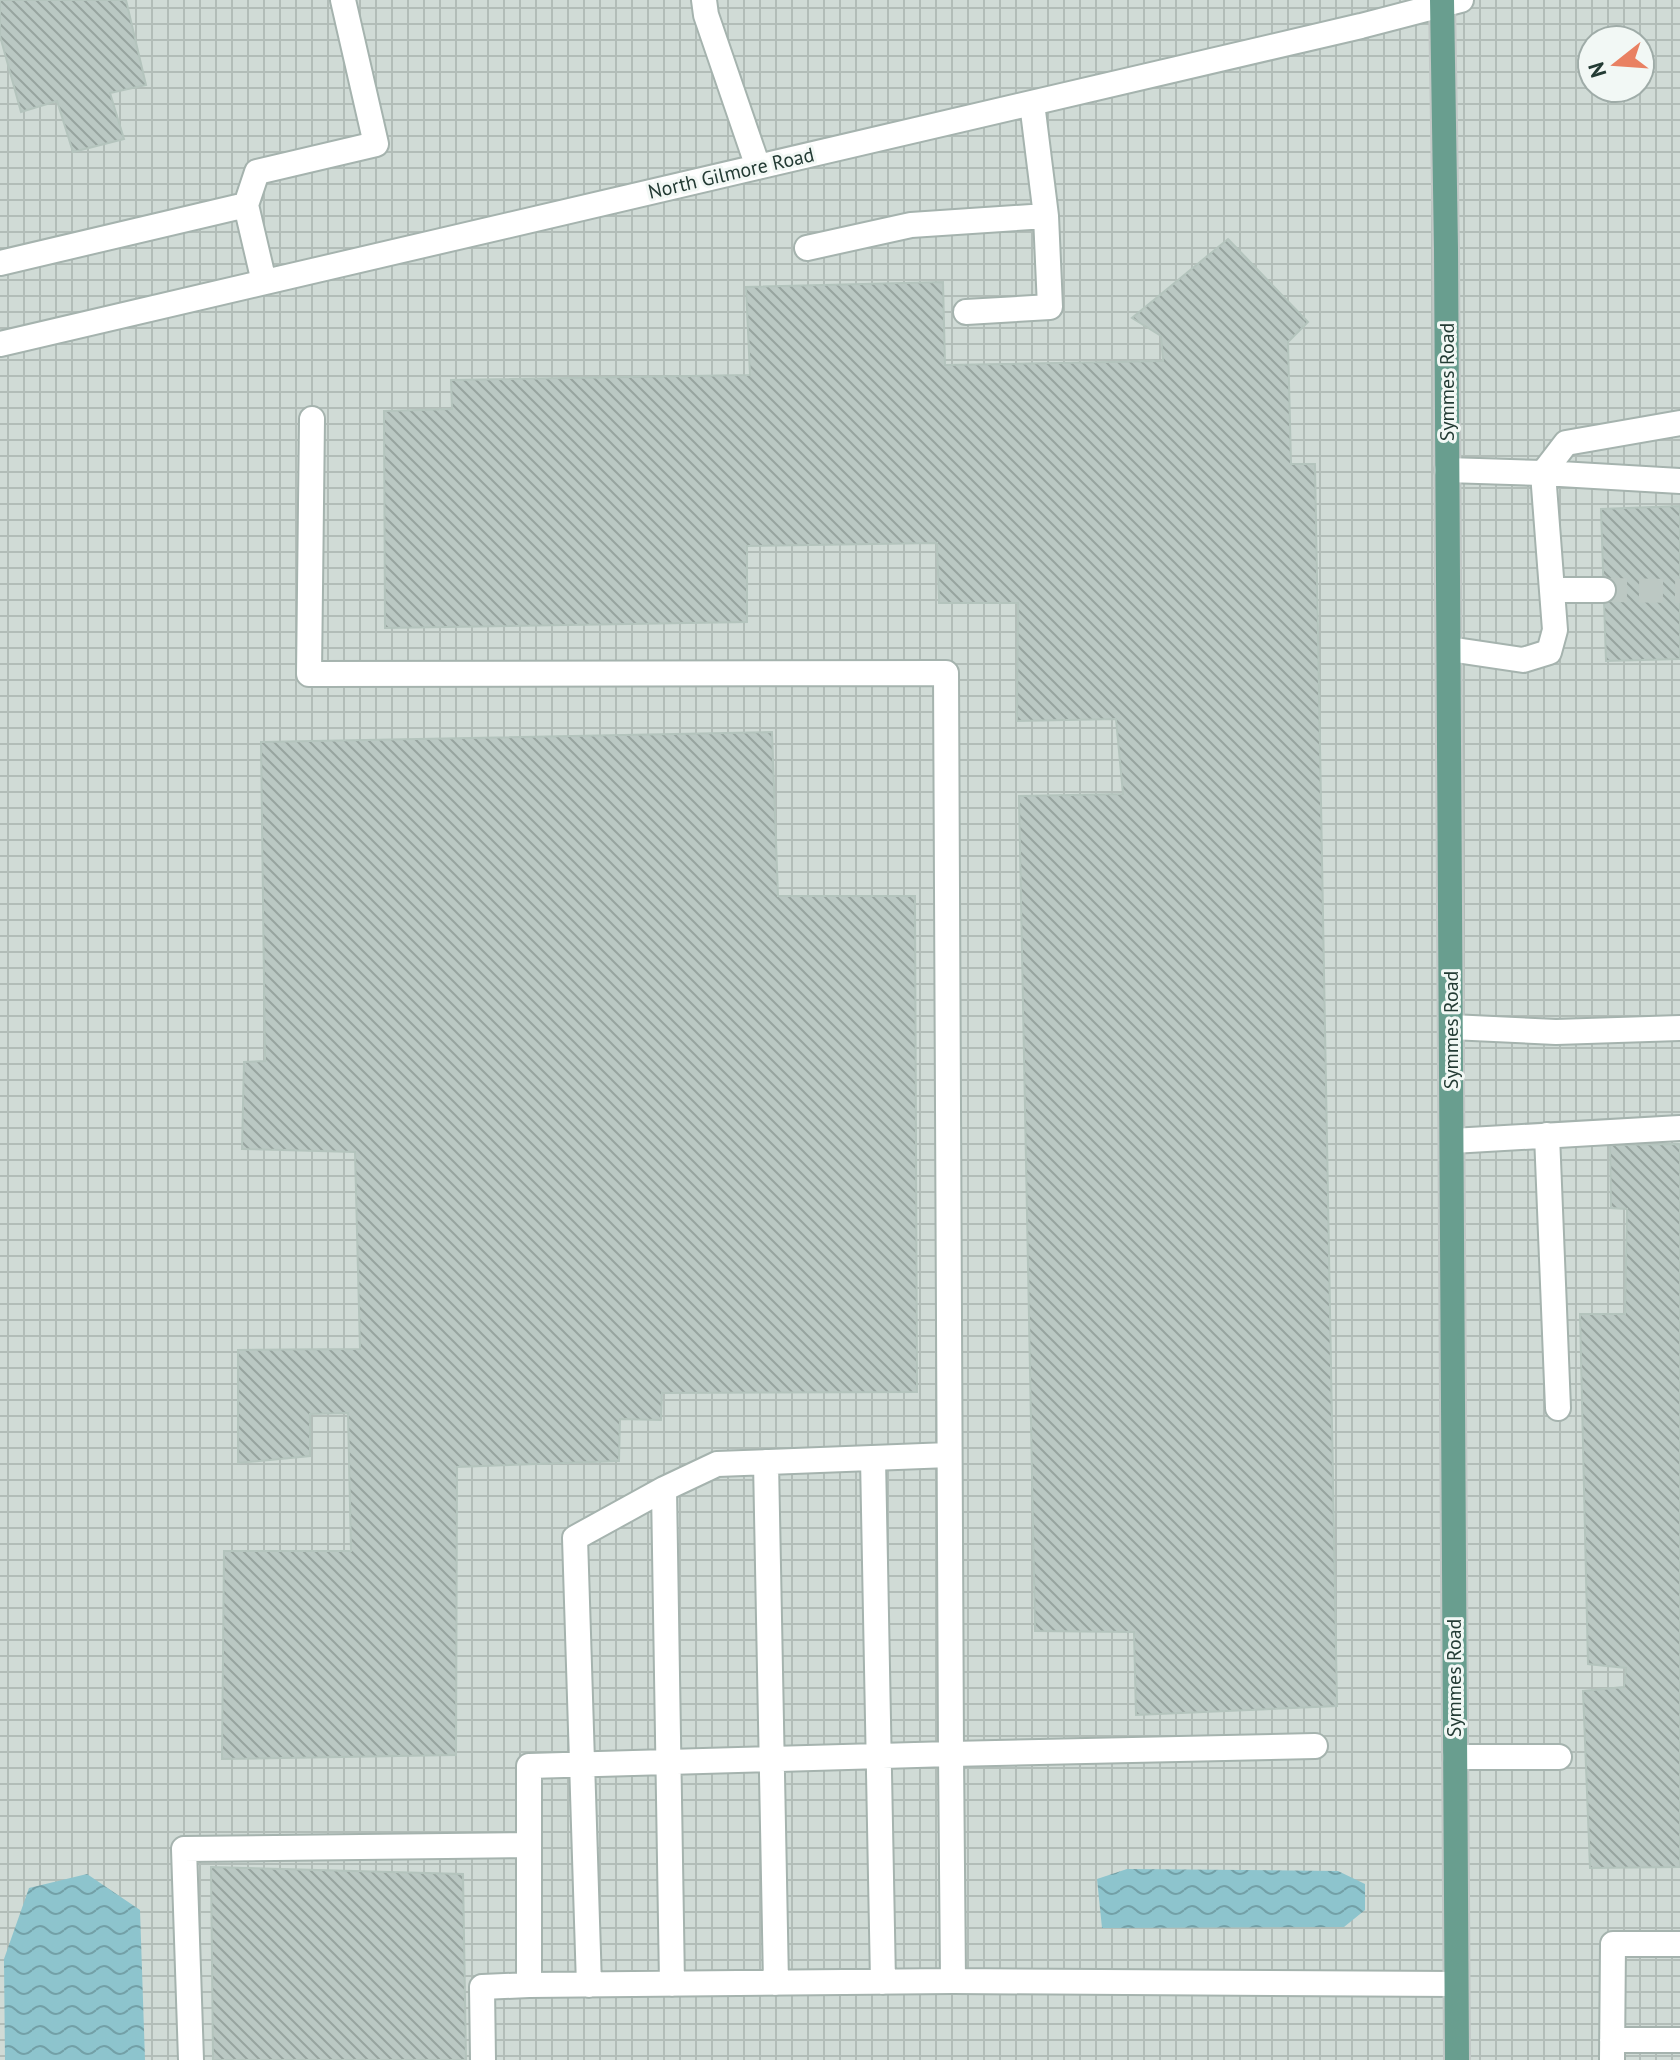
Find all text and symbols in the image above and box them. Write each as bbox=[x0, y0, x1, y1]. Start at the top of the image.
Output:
north arrow bbox=[1576, 24, 1656, 104]
text: N bbox=[1581, 59, 1612, 81]
street label: North Gilmore Road bbox=[645, 141, 817, 205]
street label: Symmes Road bbox=[1434, 323, 1460, 441]
street label: Symmes Road bbox=[1438, 971, 1464, 1089]
street label: Symmes Road bbox=[1441, 1619, 1467, 1737]

